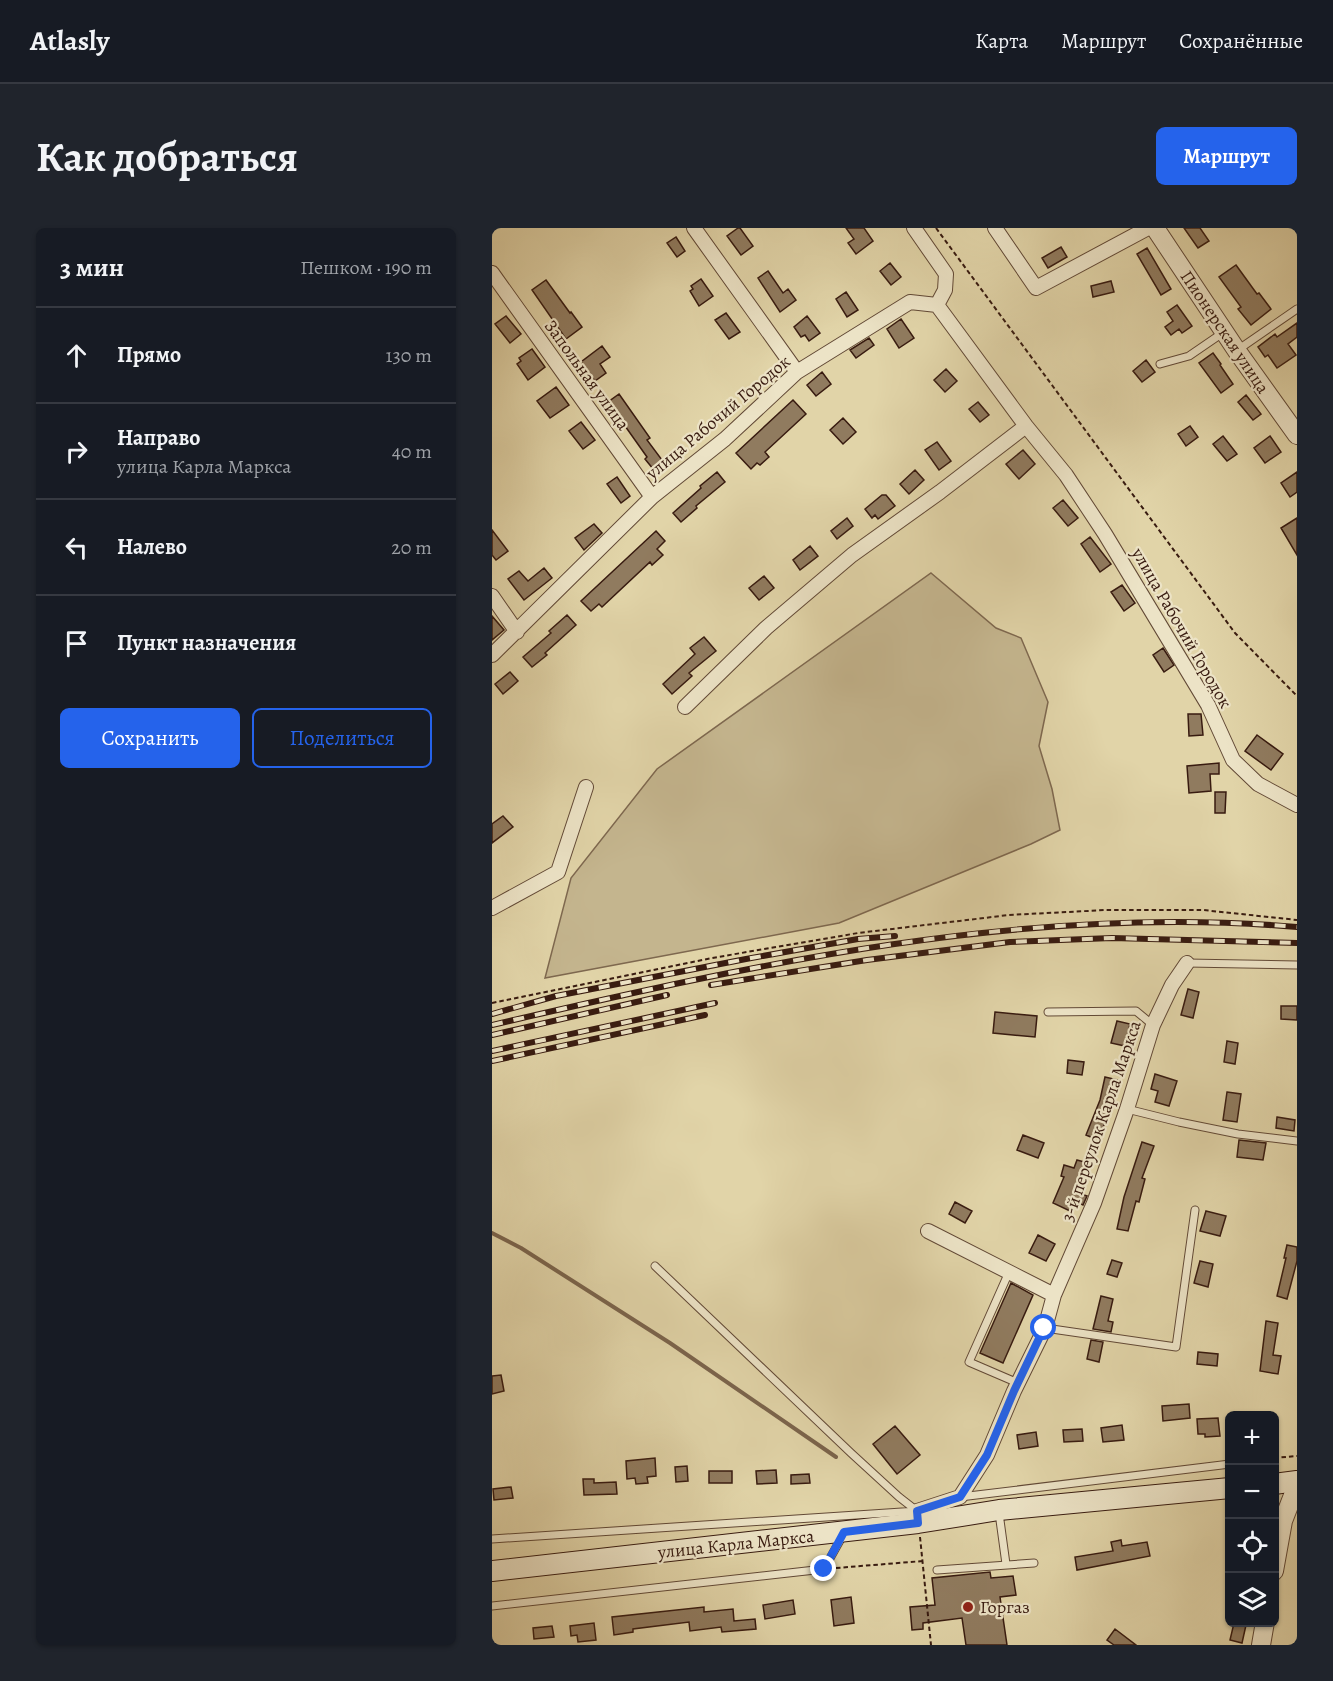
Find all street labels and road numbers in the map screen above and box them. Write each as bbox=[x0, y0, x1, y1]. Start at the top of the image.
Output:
street label: Пионерская улица bbox=[1175, 266, 1276, 399]
street label: Запольная улица bbox=[539, 315, 636, 436]
street label: улица Рабочий Городок bbox=[640, 349, 795, 485]
street label: улица Рабочий Городок bbox=[1126, 542, 1238, 713]
street label: 3-й переулок Карла Маркса bbox=[1055, 1017, 1147, 1225]
street label: улица Карла Маркса bbox=[656, 1524, 816, 1564]

